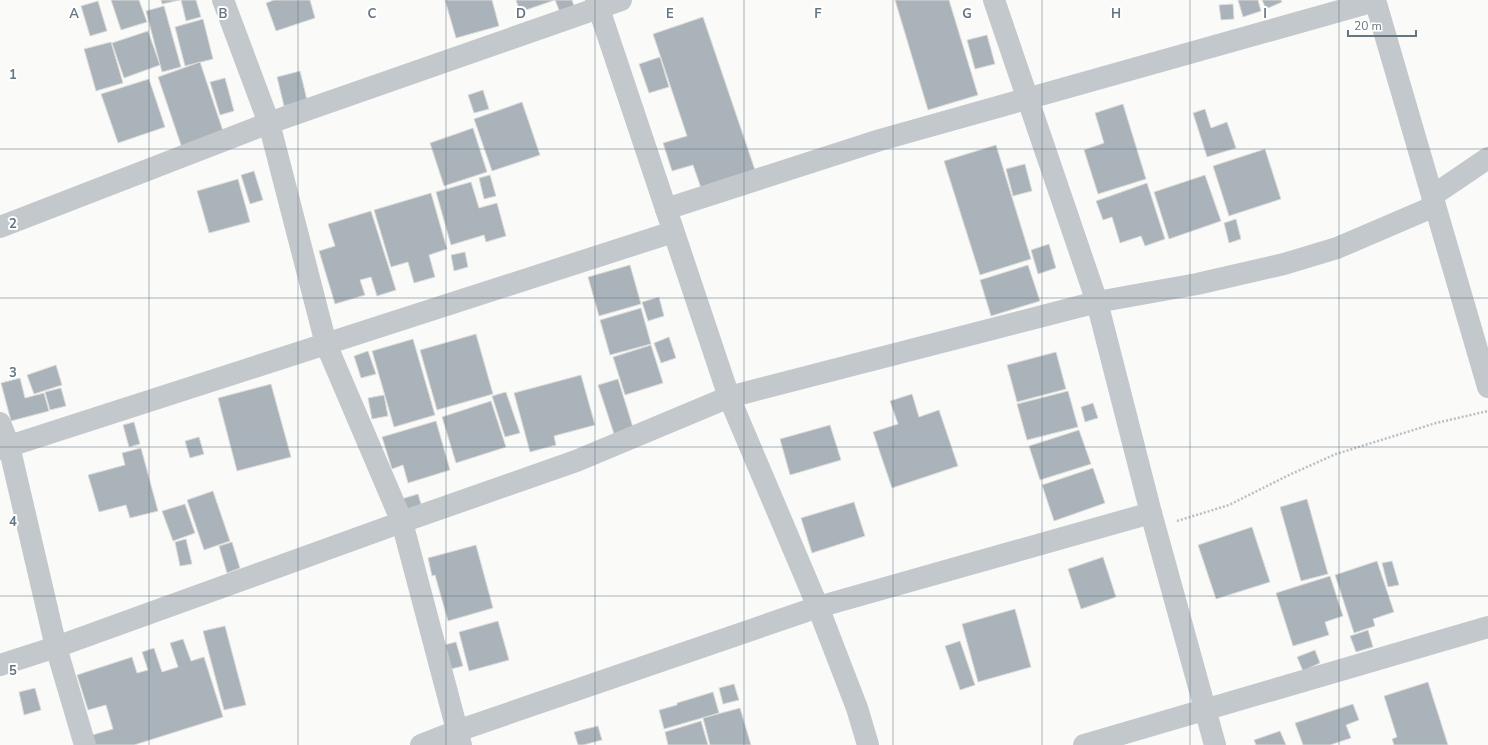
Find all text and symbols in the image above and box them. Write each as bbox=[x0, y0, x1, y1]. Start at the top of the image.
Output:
text: A bbox=[69, 5, 79, 23]
text: B bbox=[219, 5, 228, 23]
text: C bbox=[368, 5, 377, 23]
text: D bbox=[516, 5, 526, 23]
text: E bbox=[666, 5, 674, 23]
text: F bbox=[814, 5, 822, 23]
text: G bbox=[962, 5, 972, 23]
text: H bbox=[1111, 5, 1121, 23]
text: I bbox=[1263, 5, 1267, 23]
scale bar bbox=[1348, 12, 1416, 38]
text: 20 m bbox=[1354, 18, 1382, 34]
text: 1 bbox=[9, 66, 17, 84]
text: 2 bbox=[9, 215, 17, 233]
text: 3 bbox=[9, 364, 17, 382]
text: 4 bbox=[9, 513, 17, 531]
text: 5 bbox=[9, 662, 17, 680]

